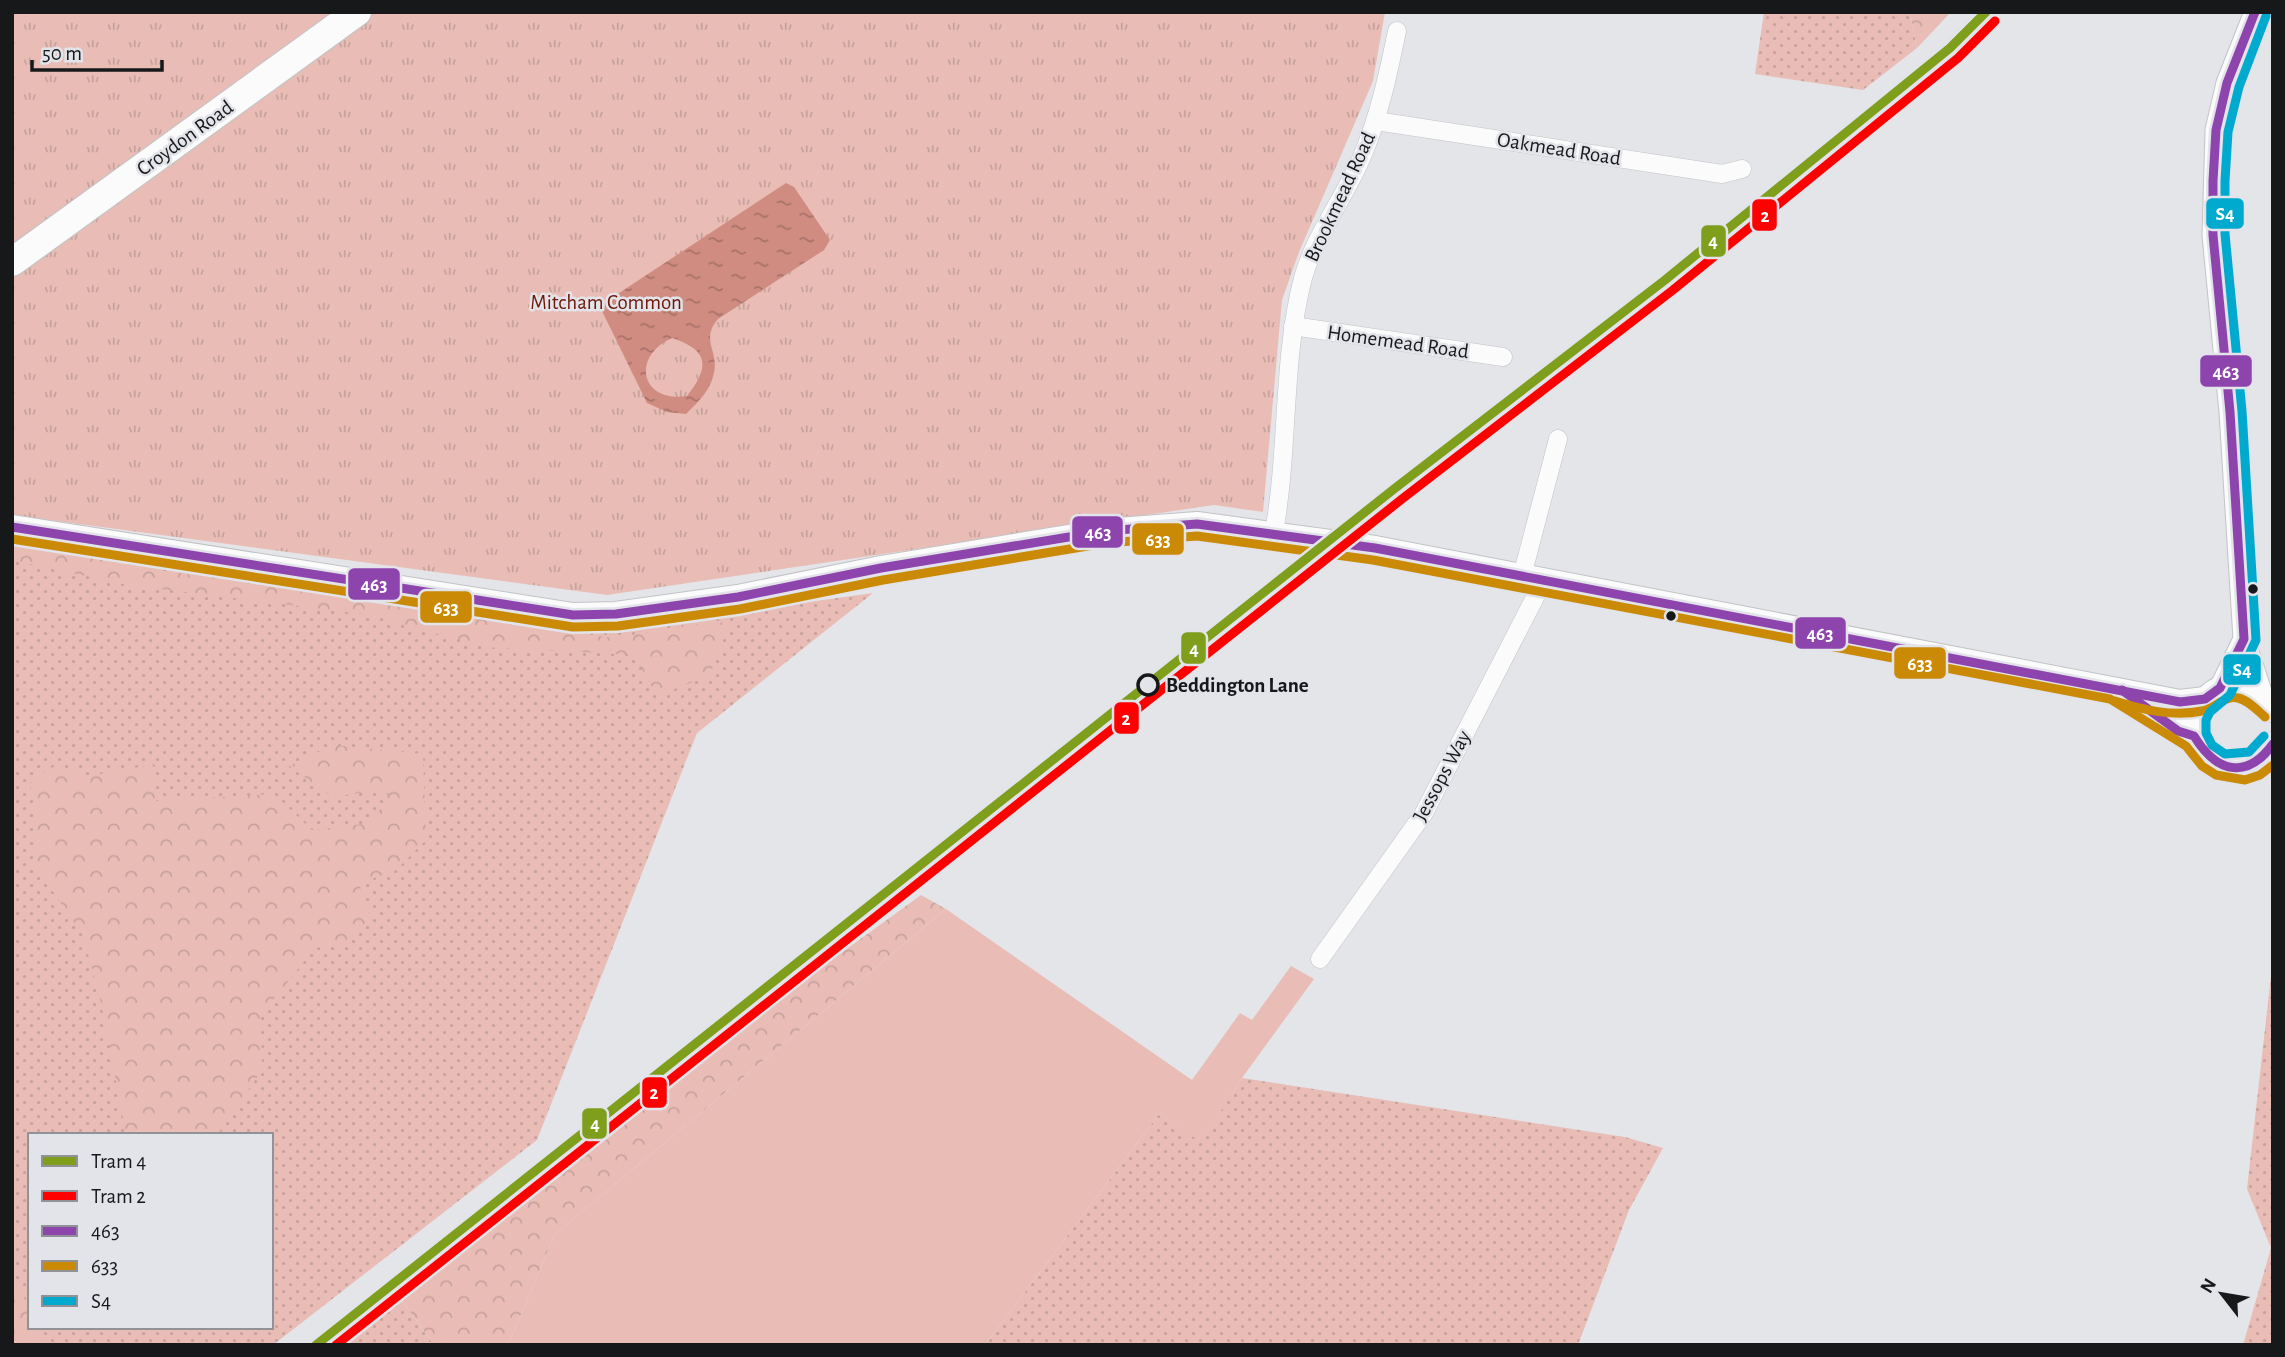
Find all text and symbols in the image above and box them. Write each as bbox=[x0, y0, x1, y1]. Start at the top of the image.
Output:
scale bar bbox=[32, 28, 161, 72]
text: 50 m bbox=[42, 43, 82, 64]
street label: Croydon Road bbox=[133, 96, 237, 180]
street label: Brookmead Road bbox=[1301, 129, 1379, 265]
street label: Oakmead Road bbox=[1496, 129, 1622, 169]
line badge: S4 bbox=[2205, 197, 2245, 230]
line badge: 2 bbox=[1751, 198, 1778, 232]
text: S4 bbox=[2215, 205, 2235, 224]
text: 2 bbox=[1761, 207, 1770, 226]
line badge: 4 bbox=[1700, 224, 1727, 258]
text: 4 bbox=[1708, 232, 1718, 251]
park label: Mitcham Common bbox=[530, 292, 682, 313]
street label: Homemead Road bbox=[1326, 322, 1470, 362]
line badge: 463 bbox=[2199, 354, 2253, 388]
text: 463 bbox=[2213, 363, 2239, 382]
line badge: 463 bbox=[1071, 515, 1124, 549]
line badge: 633 bbox=[1131, 522, 1185, 556]
text: 463 bbox=[1085, 524, 1111, 543]
text: 633 bbox=[1145, 531, 1171, 550]
line badge: 463 bbox=[347, 567, 401, 601]
text: 463 bbox=[361, 576, 387, 595]
unlabelled marker bbox=[2246, 582, 2260, 596]
line badge: 633 bbox=[419, 590, 473, 624]
text: 633 bbox=[433, 599, 459, 618]
unlabelled marker bbox=[1664, 609, 1678, 623]
line badge: 463 bbox=[1794, 616, 1847, 650]
text: 463 bbox=[1807, 625, 1833, 644]
line badge: 4 bbox=[1180, 631, 1207, 665]
text: 4 bbox=[1189, 640, 1199, 659]
line badge: 633 bbox=[1893, 646, 1947, 680]
line badge: S4 bbox=[2222, 653, 2262, 686]
text: 633 bbox=[1907, 655, 1933, 674]
text: S4 bbox=[2232, 661, 2252, 680]
marker: Beddington Lane bbox=[1137, 674, 1159, 696]
place label: Beddington Lane bbox=[1166, 675, 1309, 696]
line badge: 2 bbox=[1113, 701, 1140, 735]
text: 2 bbox=[1122, 710, 1131, 729]
street label: Jessops Way bbox=[1409, 727, 1475, 825]
line badge: 2 bbox=[641, 1076, 668, 1109]
text: 2 bbox=[650, 1084, 659, 1103]
line badge: 4 bbox=[581, 1107, 608, 1140]
text: 4 bbox=[590, 1115, 600, 1134]
legend bbox=[28, 1133, 273, 1329]
text: Tram 4 bbox=[91, 1151, 146, 1172]
text: Tram 2 bbox=[91, 1186, 146, 1207]
text: 463 bbox=[91, 1221, 120, 1242]
text: 633 bbox=[91, 1256, 118, 1277]
north arrow bbox=[2187, 1259, 2257, 1329]
text: N bbox=[2197, 1275, 2220, 1297]
text: S4 bbox=[91, 1291, 111, 1312]

